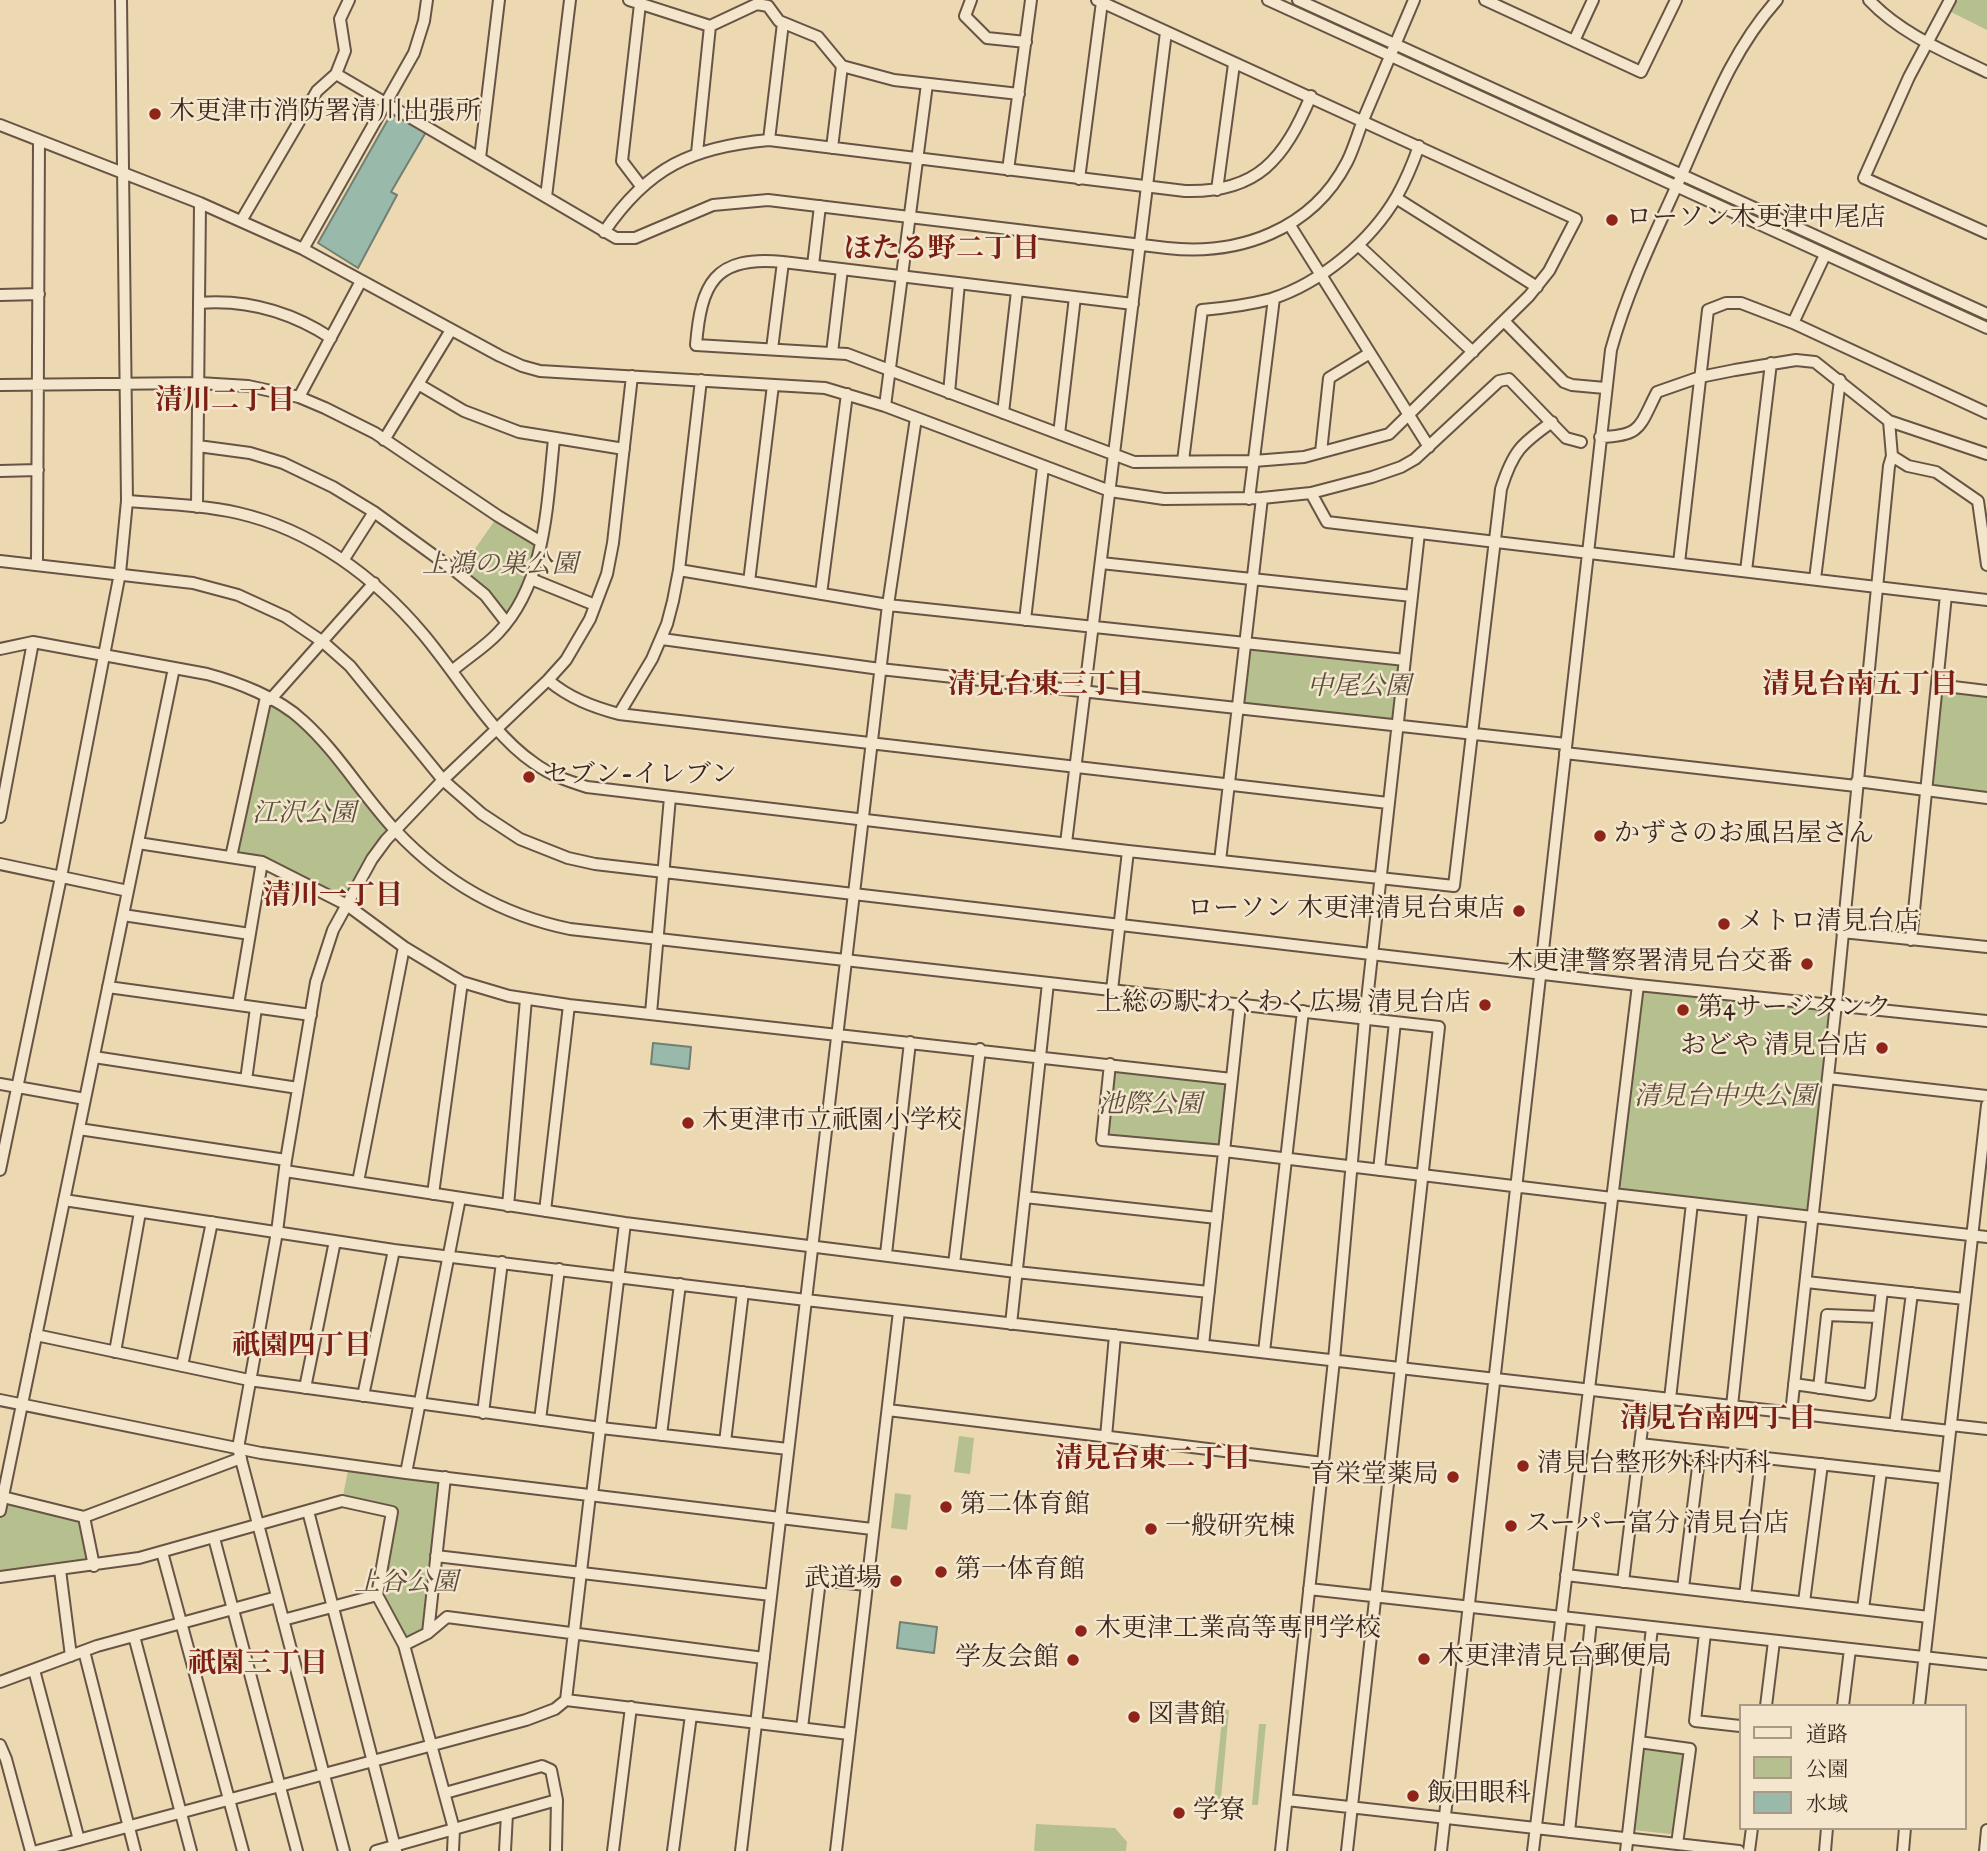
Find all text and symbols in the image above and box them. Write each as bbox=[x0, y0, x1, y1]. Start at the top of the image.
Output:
place label: 木更津市消防署清川出張所 bbox=[169, 98, 481, 130]
marker: 木更津市消防署清川出張所 bbox=[147, 106, 163, 122]
place label: ローソン木更津中尾店 bbox=[1626, 204, 1886, 236]
marker: ローソン木更津中尾店 bbox=[1604, 212, 1620, 228]
district label: ほたる野二丁目 bbox=[844, 234, 1040, 268]
district label: 清川二丁目 bbox=[155, 386, 295, 420]
park label: 上鴻の巣公園 bbox=[422, 551, 578, 583]
district label: 清見台東三丁目 bbox=[948, 670, 1144, 704]
district label: 清見台南五丁目 bbox=[1762, 670, 1958, 704]
park label: 中尾公園 bbox=[1307, 673, 1411, 705]
place label: セブン-イレブン bbox=[543, 761, 737, 793]
marker: セブン-イレブン bbox=[521, 769, 537, 785]
park label: 江沢公園 bbox=[252, 800, 356, 832]
place label: かずさのお風呂屋さん bbox=[1614, 820, 1874, 852]
marker: かずさのお風呂屋さん bbox=[1592, 828, 1608, 844]
district label: 清川一丁目 bbox=[263, 881, 403, 915]
place label: ローソン 木更津清見台東店 bbox=[1187, 895, 1505, 927]
marker: ローソン 木更津清見台東店 bbox=[1511, 903, 1527, 919]
place label: メトロ清見台店 bbox=[1738, 908, 1920, 940]
marker: メトロ清見台店 bbox=[1716, 916, 1732, 932]
place label: 木更津警察署清見台交番 bbox=[1507, 948, 1793, 980]
marker: 木更津警察署清見台交番 bbox=[1799, 956, 1815, 972]
place label: 上総の駅 わくわく広場 清見台店 bbox=[1096, 989, 1471, 1021]
place label: 第4サージタンク bbox=[1697, 994, 1892, 1026]
marker: 上総の駅 わくわく広場 清見台店 bbox=[1477, 997, 1493, 1013]
marker: 第4サージタンク bbox=[1675, 1002, 1691, 1018]
place label: おどや 清見台店 bbox=[1680, 1032, 1868, 1064]
marker: おどや 清見台店 bbox=[1874, 1040, 1890, 1056]
park label: 清見台中央公園 bbox=[1634, 1083, 1816, 1115]
park label: 池際公園 bbox=[1098, 1091, 1202, 1123]
place label: 木更津市立祇園小学校 bbox=[702, 1107, 962, 1139]
marker: 木更津市立祇園小学校 bbox=[680, 1115, 696, 1131]
district label: 祇園四丁目 bbox=[232, 1331, 372, 1365]
district label: 清見台南四丁目 bbox=[1620, 1404, 1816, 1438]
district label: 清見台東二丁目 bbox=[1055, 1444, 1251, 1478]
place label: 清見台整形外科内科 bbox=[1537, 1450, 1771, 1482]
marker: 清見台整形外科内科 bbox=[1515, 1458, 1531, 1474]
place label: 育栄堂薬局 bbox=[1309, 1461, 1439, 1493]
marker: 育栄堂薬局 bbox=[1445, 1469, 1461, 1485]
place label: 第二体育館 bbox=[960, 1491, 1090, 1523]
marker: 第二体育館 bbox=[938, 1499, 954, 1515]
place label: スーパー富分 清見台店 bbox=[1525, 1510, 1789, 1542]
place label: 一般研究棟 bbox=[1165, 1513, 1295, 1545]
marker: スーパー富分 清見台店 bbox=[1503, 1518, 1519, 1534]
marker: 一般研究棟 bbox=[1143, 1521, 1159, 1537]
place label: 第一体育館 bbox=[955, 1556, 1085, 1588]
marker: 第一体育館 bbox=[933, 1564, 949, 1580]
place label: 武道場 bbox=[804, 1565, 882, 1597]
park label: 上谷公園 bbox=[354, 1569, 458, 1601]
marker: 武道場 bbox=[888, 1573, 904, 1589]
place label: 木更津工業高等専門学校 bbox=[1095, 1615, 1381, 1647]
marker: 木更津工業高等専門学校 bbox=[1073, 1623, 1089, 1639]
place label: 木更津清見台郵便局 bbox=[1438, 1643, 1672, 1675]
place label: 学友会館 bbox=[955, 1644, 1059, 1676]
district label: 祇園三丁目 bbox=[188, 1649, 328, 1683]
marker: 木更津清見台郵便局 bbox=[1416, 1651, 1432, 1667]
marker: 学友会館 bbox=[1065, 1652, 1081, 1668]
place label: 図書館 bbox=[1148, 1701, 1226, 1733]
legend bbox=[1738, 1704, 1966, 1830]
marker: 図書館 bbox=[1126, 1709, 1142, 1725]
text: 道路 bbox=[1806, 1722, 1848, 1749]
text: 公園 bbox=[1806, 1757, 1848, 1784]
place label: 飯田眼科 bbox=[1427, 1780, 1531, 1812]
marker: 飯田眼科 bbox=[1405, 1788, 1421, 1804]
text: 水域 bbox=[1806, 1792, 1848, 1819]
place label: 学寮 bbox=[1193, 1797, 1245, 1829]
marker: 学寮 bbox=[1171, 1805, 1187, 1821]

